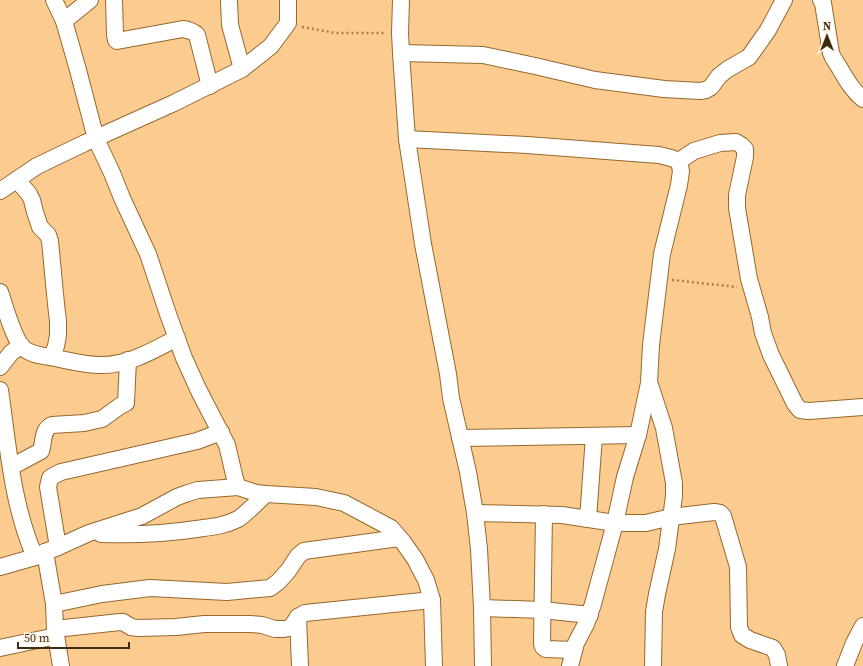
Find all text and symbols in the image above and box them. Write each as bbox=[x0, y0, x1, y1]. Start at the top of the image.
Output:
north arrow bbox=[807, 16, 847, 56]
text: N bbox=[823, 19, 831, 34]
scale bar bbox=[18, 624, 129, 650]
text: 50 m bbox=[24, 630, 50, 646]

